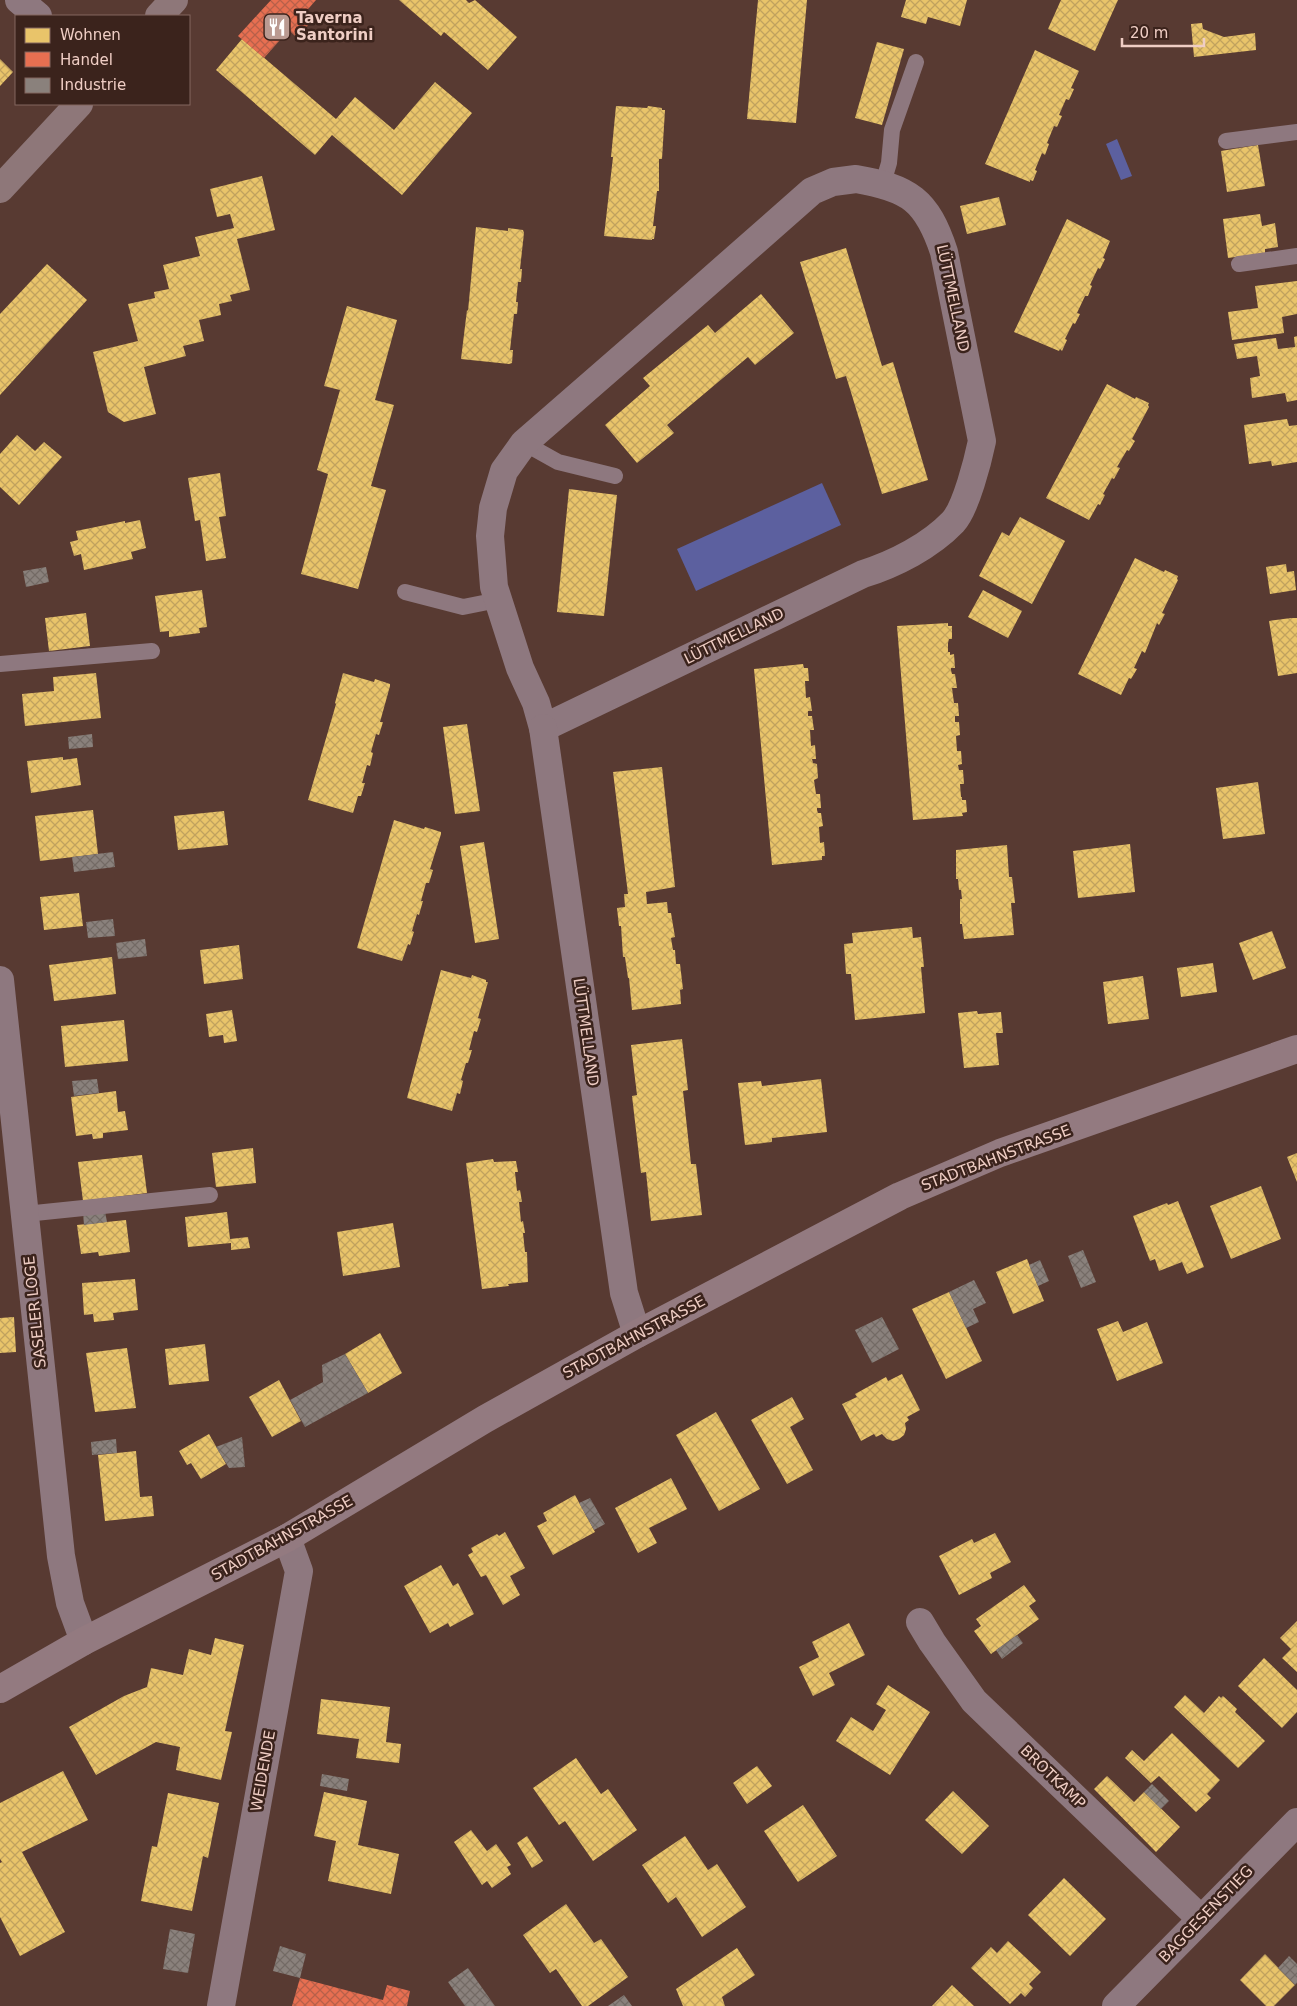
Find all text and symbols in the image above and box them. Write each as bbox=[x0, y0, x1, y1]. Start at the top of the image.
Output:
place label: Taverna Santorini bbox=[296, 9, 373, 44]
restaurant icon: Taverna Santorini bbox=[262, 12, 292, 42]
legend bbox=[15, 15, 190, 105]
scale bar bbox=[1122, 15, 1204, 47]
text: 20 m bbox=[1130, 24, 1168, 42]
text: Wohnen bbox=[60, 26, 121, 44]
text: Handel bbox=[60, 51, 113, 69]
text: Industrie bbox=[60, 76, 126, 94]
street label: LÜTTMELLAND bbox=[933, 243, 974, 353]
street label: LÜTTMELLAND bbox=[681, 603, 787, 668]
street label: LÜTTMELLAND bbox=[569, 977, 603, 1087]
street label: STADTBAHNSTRASSE bbox=[919, 1121, 1073, 1195]
street label: SASELER LOGE bbox=[20, 1255, 50, 1369]
street label: STADTBAHNSTRASSE bbox=[560, 1292, 708, 1382]
street label: STADTBAHNSTRASSE bbox=[208, 1492, 356, 1584]
street label: WEIDENDE bbox=[247, 1729, 279, 1813]
street label: BROTKAMP bbox=[1017, 1742, 1089, 1812]
street label: BAGGESENSTIEG bbox=[1155, 1862, 1257, 1966]

